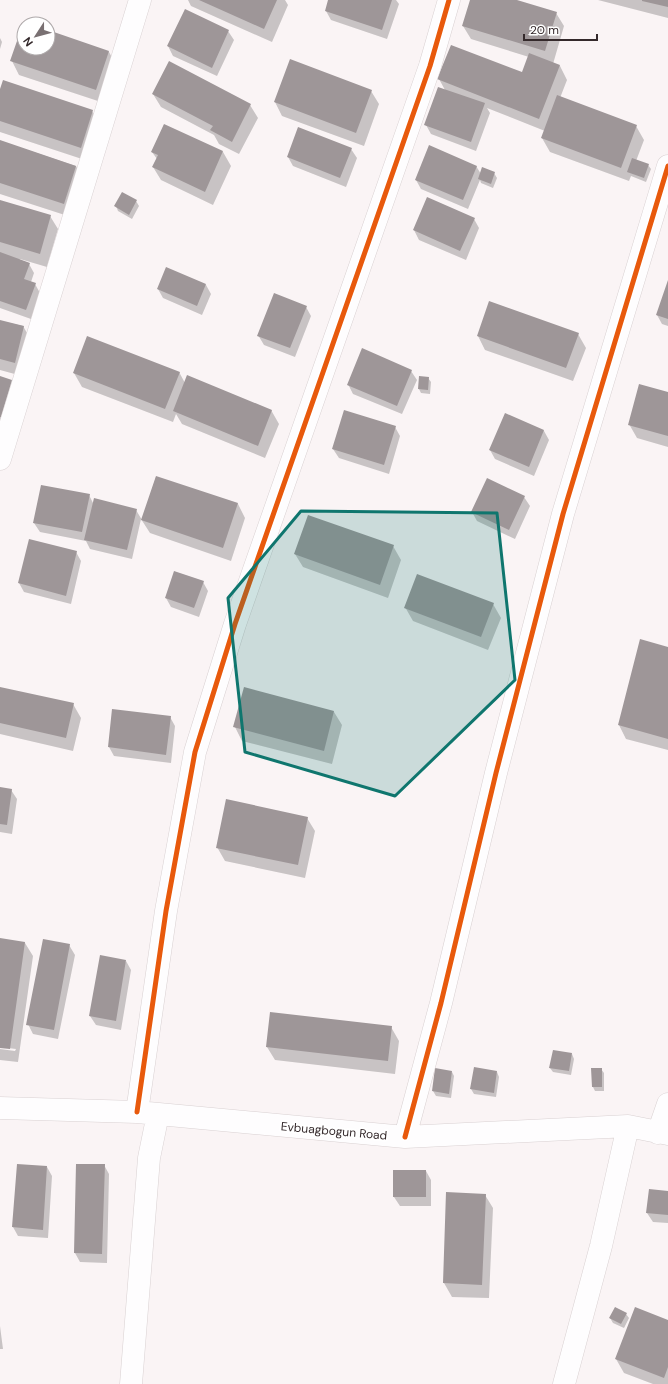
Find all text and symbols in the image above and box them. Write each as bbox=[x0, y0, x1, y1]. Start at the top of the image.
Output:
north arrow bbox=[16, 16, 56, 56]
scale bar bbox=[524, 16, 597, 42]
text: 20 m bbox=[530, 22, 559, 38]
text: N bbox=[20, 35, 36, 49]
street label: Evbuagbogun Road bbox=[280, 1118, 388, 1144]

